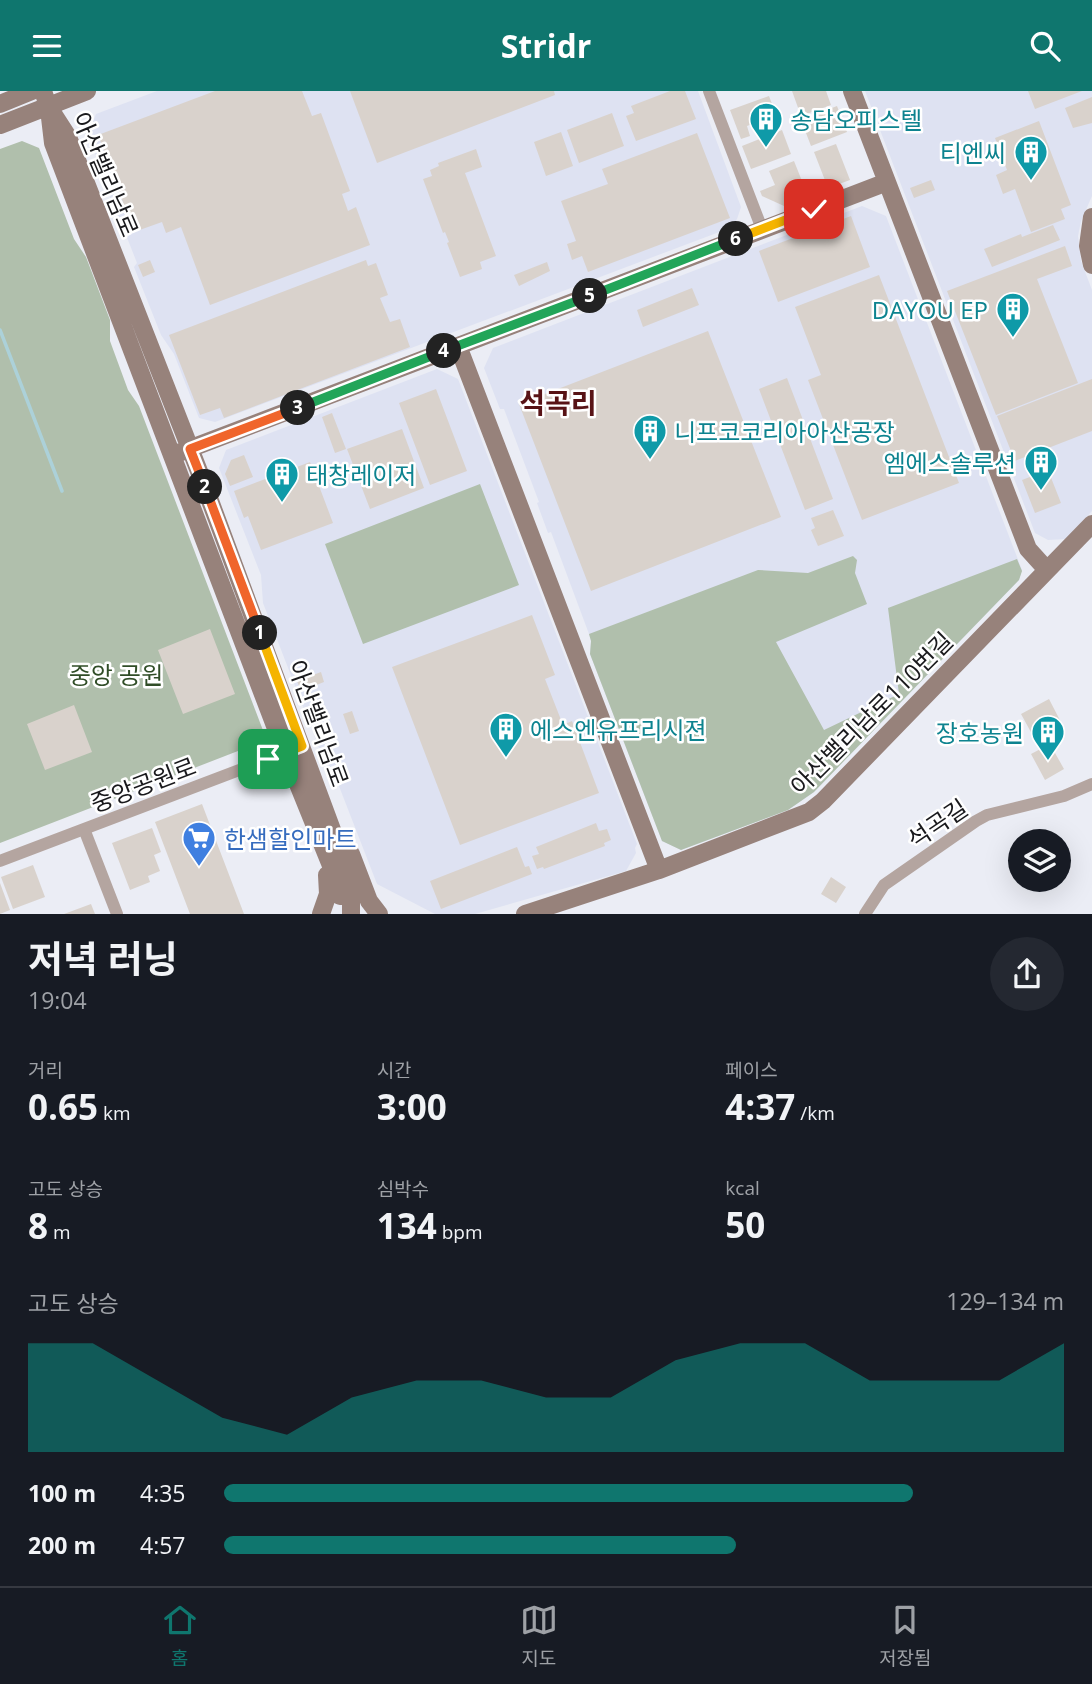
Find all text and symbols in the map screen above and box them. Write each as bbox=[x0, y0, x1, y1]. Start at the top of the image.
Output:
text: Stridr bbox=[501, 24, 591, 67]
icon: menu bbox=[28, 27, 66, 65]
icon: search bbox=[1026, 27, 1064, 65]
building icon: 송담오피스텔 bbox=[747, 100, 785, 149]
place label: 송담오피스텔 bbox=[790, 103, 922, 136]
street label: 아산밸리남로 bbox=[65, 107, 147, 241]
building icon: 티엔씨 bbox=[1012, 133, 1050, 182]
place label: 티엔씨 bbox=[940, 136, 1006, 169]
pin bbox=[784, 179, 844, 239]
icon: check bbox=[795, 190, 833, 228]
pin: 6 bbox=[718, 221, 754, 257]
text: 6 bbox=[730, 225, 741, 251]
pin: 5 bbox=[572, 279, 608, 313]
text: 5 bbox=[584, 282, 595, 308]
building icon: DAYOU EP bbox=[994, 290, 1032, 339]
place label: DAYOU EP bbox=[872, 293, 988, 326]
pin: 4 bbox=[426, 334, 462, 369]
text: 4 bbox=[438, 337, 449, 363]
district label: 석곡리 bbox=[519, 383, 597, 421]
pin: 3 bbox=[280, 391, 316, 425]
text: 3 bbox=[292, 394, 303, 420]
building icon: 니프코코리아아산공장 bbox=[631, 412, 669, 461]
place label: 니프코코리아아산공장 bbox=[674, 415, 895, 448]
building icon: 엠에스솔루션 bbox=[1022, 443, 1060, 492]
place label: 엠에스솔루션 bbox=[884, 446, 1016, 479]
building icon: 태창레이저 bbox=[263, 455, 301, 504]
place label: 태창레이저 bbox=[306, 458, 416, 491]
pin: 2 bbox=[188, 469, 222, 505]
text: 2 bbox=[199, 473, 210, 499]
pin: 1 bbox=[243, 615, 278, 651]
text: 1 bbox=[254, 619, 265, 645]
street label: 아산밸리남로110번길 bbox=[782, 624, 960, 802]
street label: 아산밸리남로 bbox=[281, 655, 357, 791]
park label: 중앙 공원 bbox=[69, 658, 163, 691]
building icon: 에스엔유프리시젼 bbox=[487, 710, 525, 759]
place label: 에스엔유프리시젼 bbox=[530, 713, 707, 746]
building icon: 장호농원 bbox=[1029, 713, 1067, 762]
place label: 장호농원 bbox=[936, 716, 1024, 749]
pin bbox=[238, 729, 298, 789]
icon: arrive bbox=[249, 740, 287, 778]
street label: 중앙공원로 bbox=[86, 749, 200, 819]
street label: 석곡길 bbox=[900, 791, 974, 855]
supermarket icon: 한샘할인마트 bbox=[180, 819, 218, 868]
place label: 한샘할인마트 bbox=[224, 822, 356, 855]
map controls bbox=[1008, 829, 1071, 892]
button: layers bbox=[1008, 829, 1071, 892]
text: 저녁 러닝 bbox=[28, 932, 178, 984]
button: share bbox=[990, 937, 1064, 1011]
text: 19:04 bbox=[28, 984, 87, 1016]
text: 거리 bbox=[28, 1057, 63, 1083]
text: 시간 bbox=[377, 1057, 412, 1083]
text: 페이스 bbox=[725, 1057, 778, 1083]
text: 0.65 bbox=[28, 1083, 98, 1130]
text: 3:00 bbox=[377, 1083, 447, 1130]
text: 4:37 bbox=[725, 1083, 795, 1130]
text: km bbox=[98, 1100, 131, 1126]
text: /km bbox=[795, 1100, 835, 1126]
text: kcal bbox=[725, 1175, 760, 1201]
text: 고도 상승 bbox=[28, 1176, 103, 1202]
text: 심박수 bbox=[377, 1176, 429, 1202]
text: 50 bbox=[725, 1201, 765, 1248]
text: 8 bbox=[28, 1202, 48, 1249]
text: 134 bbox=[377, 1202, 437, 1249]
text: m bbox=[48, 1219, 71, 1245]
text: bpm bbox=[437, 1219, 482, 1245]
text: 129–134 m bbox=[946, 1285, 1064, 1317]
text: 고도 상승 bbox=[28, 1287, 119, 1319]
text: 100 m bbox=[28, 1477, 96, 1509]
text: 4:35 bbox=[140, 1477, 186, 1509]
text: 200 m bbox=[28, 1529, 96, 1561]
text: 4:57 bbox=[140, 1529, 186, 1561]
tab: 홈 bbox=[161, 1601, 199, 1671]
tab: 지도 bbox=[520, 1601, 558, 1671]
tab: 저장됨 bbox=[879, 1601, 931, 1671]

